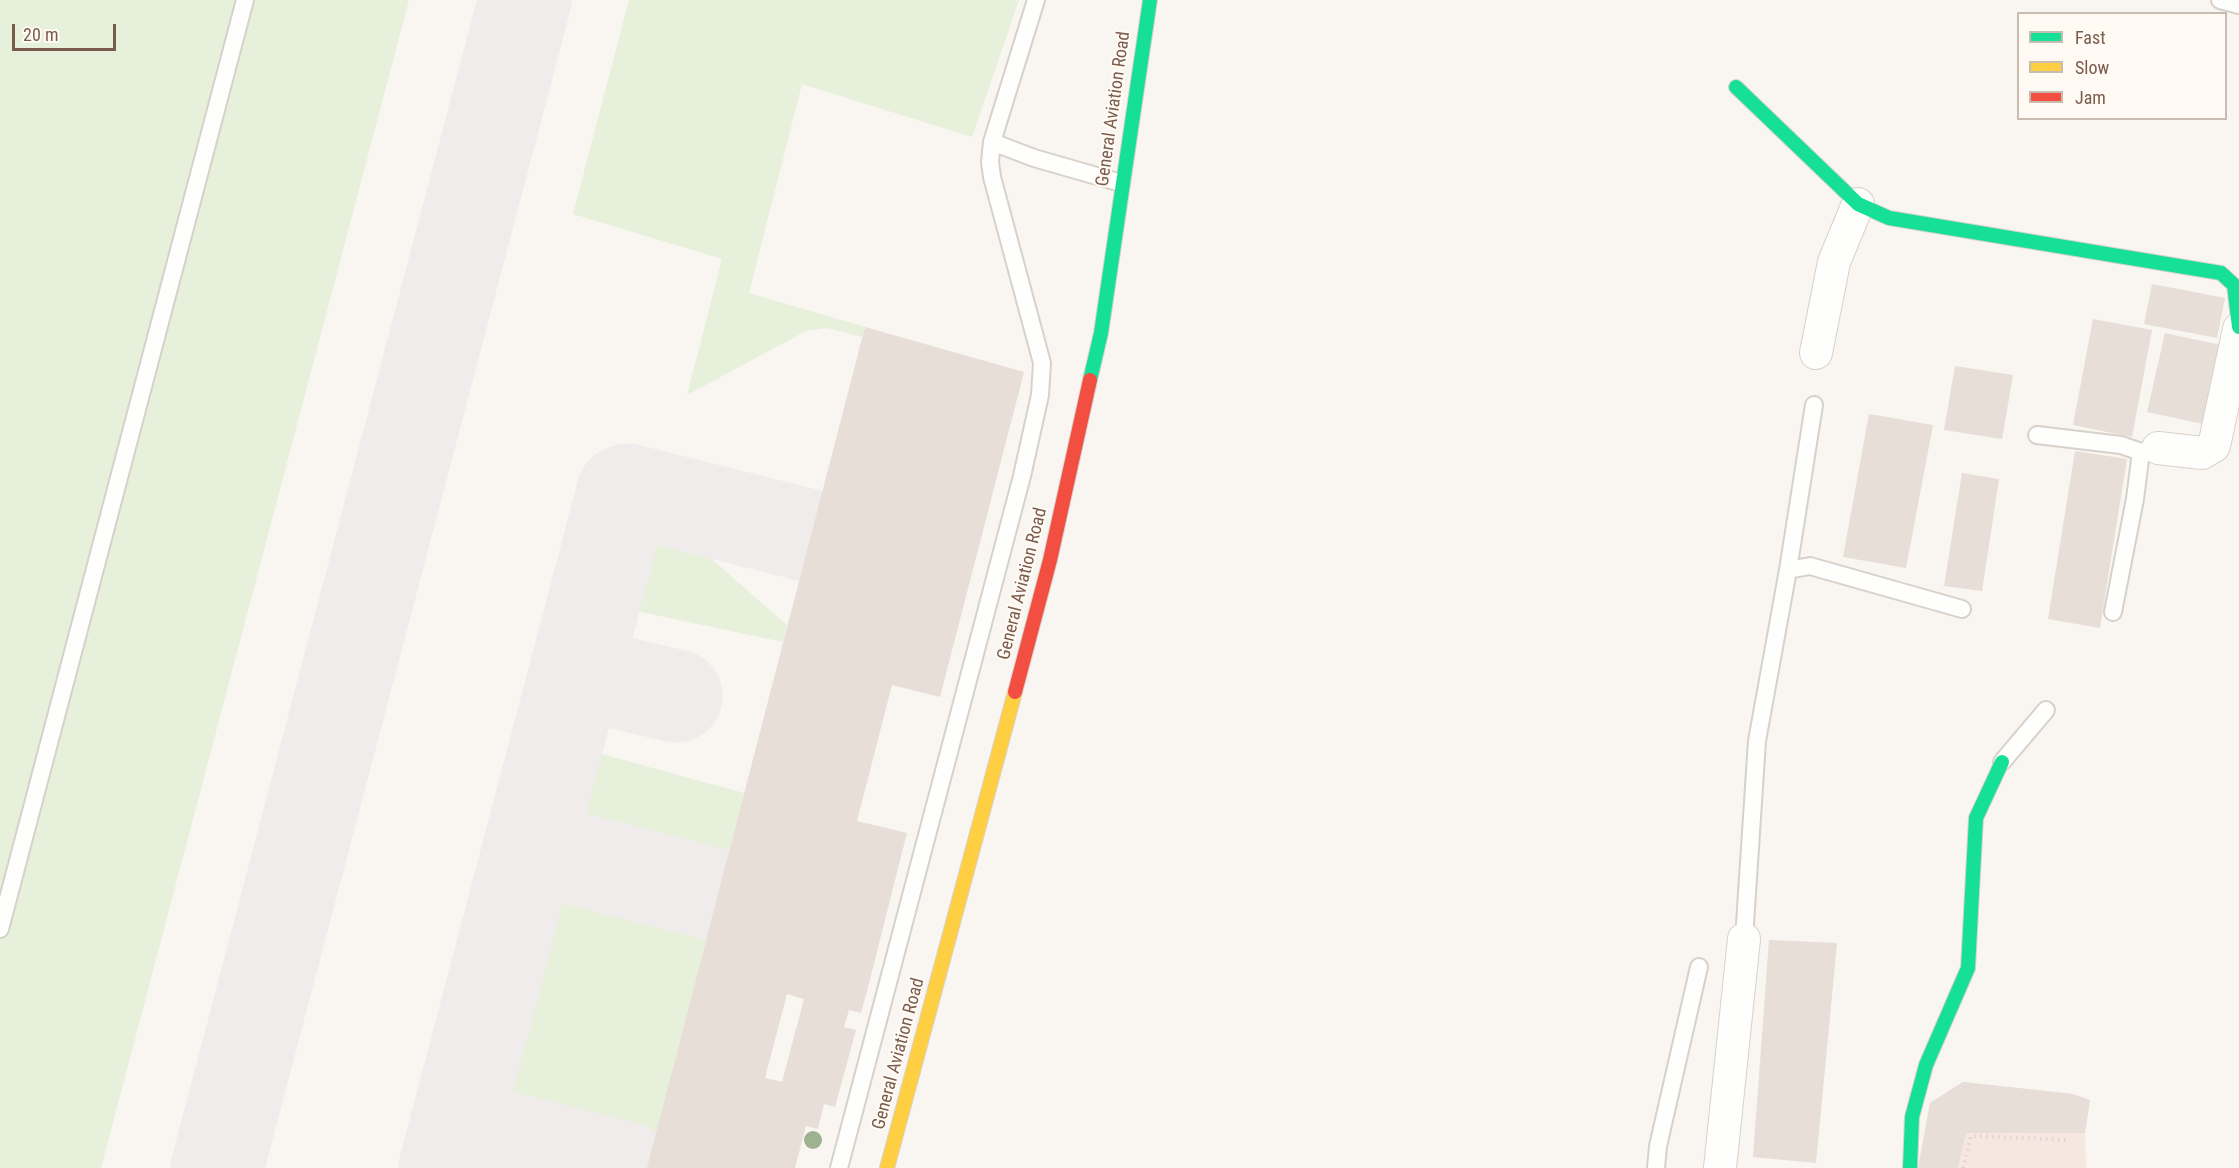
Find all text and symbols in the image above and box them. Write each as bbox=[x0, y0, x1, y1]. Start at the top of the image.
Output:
scale bar bbox=[15, 12, 118, 50]
legend bbox=[2017, 12, 2227, 120]
text: 20 m bbox=[23, 24, 58, 45]
text: Fast bbox=[2075, 27, 2106, 48]
street label: General Aviation Road bbox=[1092, 30, 1136, 188]
text: Slow bbox=[2075, 57, 2109, 78]
text: Jam bbox=[2075, 87, 2106, 108]
street label: General Aviation Road bbox=[994, 506, 1052, 662]
street label: General Aviation Road bbox=[868, 976, 930, 1132]

